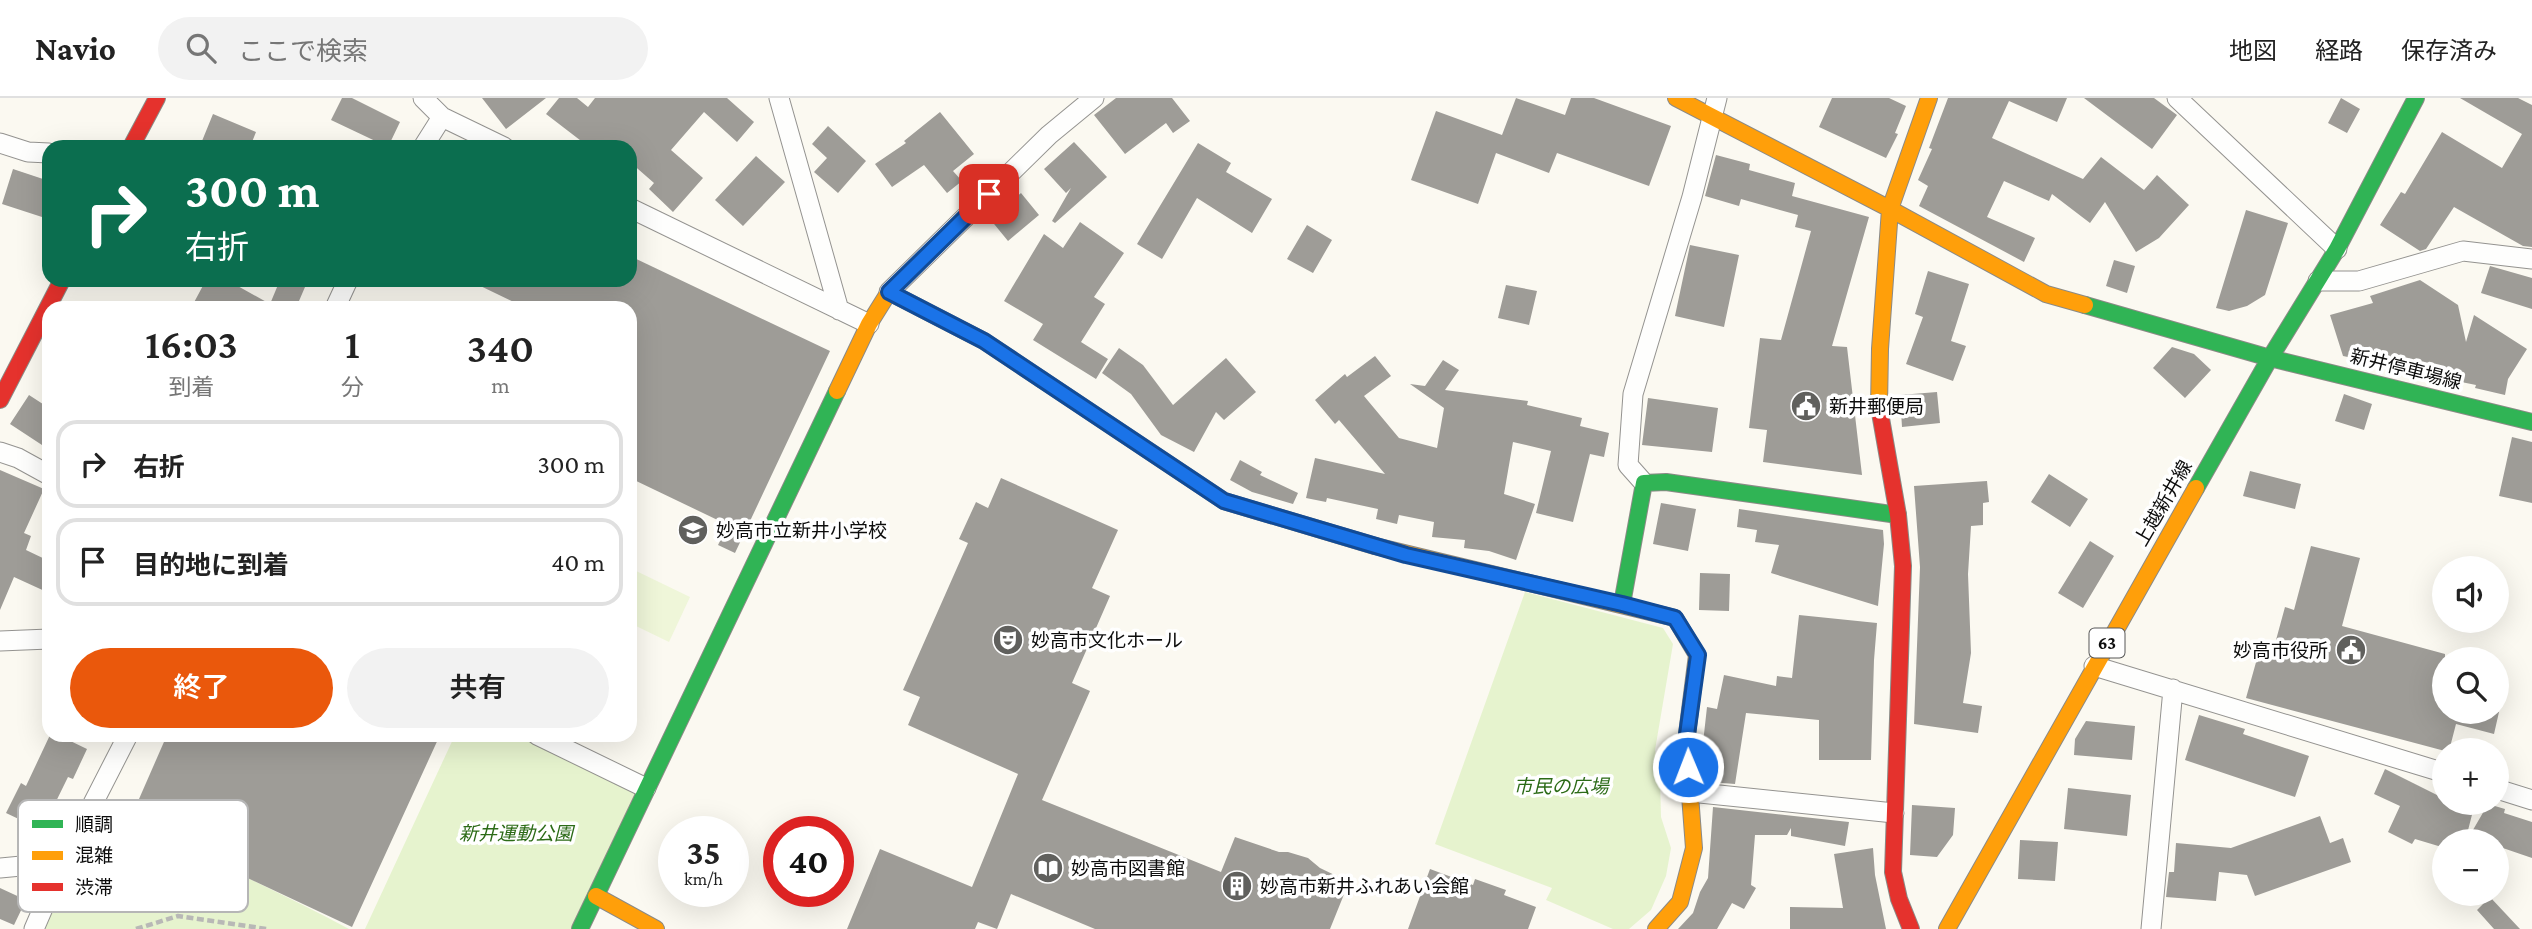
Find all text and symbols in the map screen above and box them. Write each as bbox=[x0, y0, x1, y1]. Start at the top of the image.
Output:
search box bbox=[158, 17, 648, 80]
icon: search bbox=[182, 29, 220, 67]
text: Navio bbox=[35, 30, 116, 67]
text: ここで検索 bbox=[238, 37, 368, 66]
text: 地図 bbox=[2229, 37, 2277, 64]
text: 経路 bbox=[2315, 37, 2363, 64]
text: 保存済み bbox=[2401, 37, 2497, 64]
text: 300 m bbox=[185, 163, 319, 218]
pin bbox=[959, 164, 1019, 224]
icon: right bbox=[70, 168, 161, 259]
icon: arrive bbox=[970, 175, 1008, 213]
text: 右折 bbox=[185, 229, 249, 265]
text: 16:03 bbox=[145, 320, 238, 367]
text: 1 bbox=[345, 320, 360, 367]
text: 340 bbox=[467, 324, 534, 371]
street label: 新井停車場線 bbox=[2348, 345, 2464, 393]
text: m bbox=[491, 372, 510, 398]
text: 到着 bbox=[168, 374, 214, 400]
text: 分 bbox=[341, 374, 364, 400]
public building icon: 新井郵便局 bbox=[1789, 389, 1823, 423]
place label: 新井郵便局 bbox=[1829, 396, 1924, 417]
icon: right bbox=[74, 445, 112, 483]
text: 300 m bbox=[537, 450, 605, 479]
text: 右折 bbox=[133, 453, 185, 482]
street label: 上越新井線 bbox=[2130, 457, 2196, 549]
school or university icon: 妙高市立新井小学校 bbox=[676, 513, 710, 547]
place label: 妙高市立新井小学校 bbox=[716, 520, 887, 541]
icon: arrive bbox=[74, 543, 112, 581]
text: 40 m bbox=[551, 548, 605, 577]
text: 目的地に到着 bbox=[133, 551, 289, 580]
map controls bbox=[2432, 556, 2509, 906]
button: sound bbox=[2432, 556, 2509, 633]
theatre icon: 妙高市文化ホール bbox=[991, 623, 1025, 657]
road number: 63 bbox=[2090, 628, 2124, 658]
place label: 妙高市文化ホール bbox=[1031, 630, 1183, 651]
public building icon: 妙高市役所 bbox=[2334, 633, 2368, 667]
place label: 妙高市役所 bbox=[2233, 640, 2328, 661]
button: search bbox=[2432, 647, 2509, 724]
button: 終了 bbox=[70, 648, 333, 728]
button: 共有 bbox=[347, 648, 609, 728]
position arrow bbox=[1651, 730, 1725, 804]
button: + bbox=[2432, 738, 2509, 815]
park label: 市民の広場 bbox=[1513, 776, 1610, 797]
legend bbox=[18, 800, 248, 912]
text: 順調 bbox=[75, 814, 113, 835]
speed limit sign: 40 bbox=[763, 816, 854, 907]
park label: 新井運動公園 bbox=[459, 823, 576, 844]
button: − bbox=[2432, 829, 2509, 906]
text: 35 bbox=[686, 833, 721, 872]
text: 混雑 bbox=[75, 845, 113, 866]
library icon: 妙高市図書館 bbox=[1031, 851, 1065, 885]
place label: 妙高市図書館 bbox=[1071, 858, 1185, 879]
text: km/h bbox=[684, 869, 723, 889]
building icon: 妙高市新井ふれあい会館 bbox=[1220, 869, 1254, 903]
place label: 妙高市新井ふれあい会館 bbox=[1260, 876, 1469, 897]
text: 渋滞 bbox=[75, 877, 113, 898]

